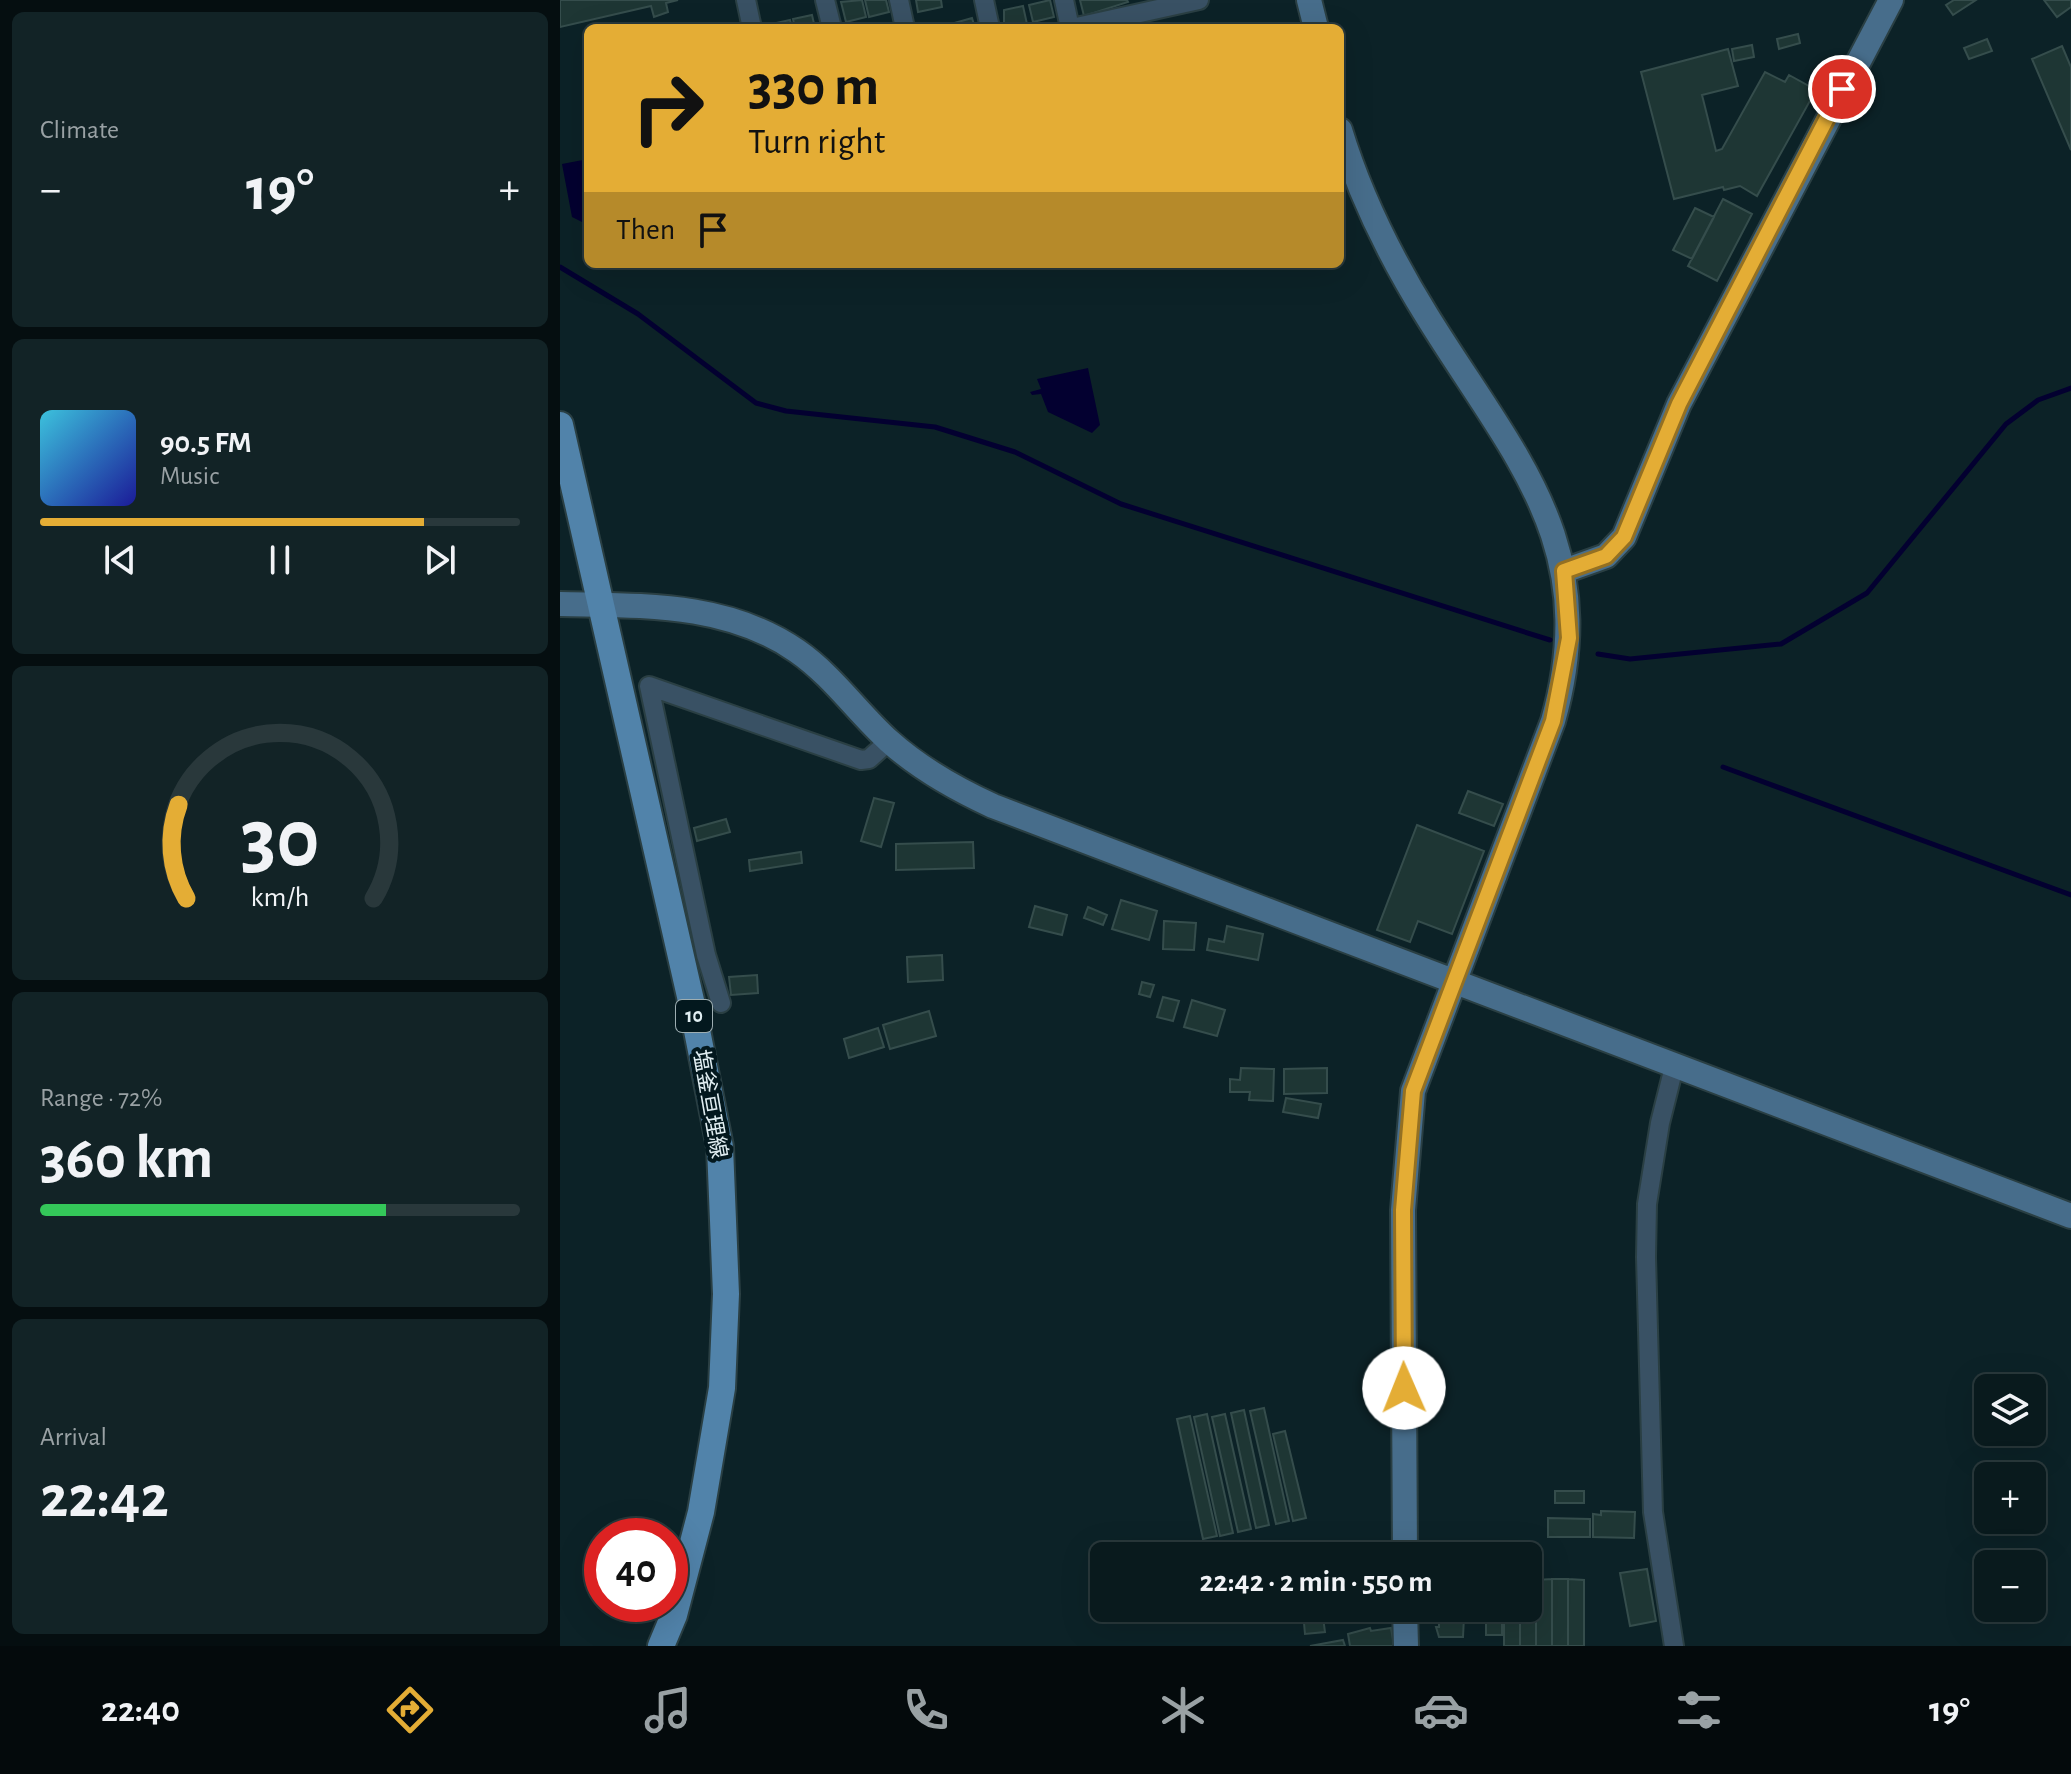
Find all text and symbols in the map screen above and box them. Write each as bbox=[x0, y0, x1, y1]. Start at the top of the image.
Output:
pin bbox=[1808, 55, 1876, 123]
icon: right bbox=[616, 56, 720, 160]
text: 330 m bbox=[748, 59, 879, 115]
icon: arrive bbox=[1820, 67, 1864, 111]
text: Climate bbox=[40, 117, 119, 143]
text: Turn right bbox=[748, 124, 885, 160]
text: 19° bbox=[246, 161, 314, 221]
text: − bbox=[40, 168, 61, 212]
text: + bbox=[499, 168, 520, 212]
icon: arrive bbox=[691, 208, 735, 252]
text: Then bbox=[616, 215, 675, 245]
text: 90.5 FM bbox=[160, 428, 252, 458]
text: Music bbox=[160, 463, 219, 489]
icon: previous bbox=[98, 538, 142, 582]
icon: pause bbox=[258, 538, 302, 582]
icon: next bbox=[418, 538, 462, 582]
text: 30 bbox=[240, 798, 320, 882]
text: km/h bbox=[251, 883, 309, 912]
road number: 10 bbox=[676, 1000, 712, 1032]
street label: 塩釜亘理線 bbox=[690, 1048, 731, 1160]
text: Range · 72% bbox=[40, 1085, 162, 1111]
text: 360 km bbox=[40, 1129, 213, 1189]
position arrow bbox=[1362, 1346, 1446, 1430]
map controls bbox=[1974, 1374, 2046, 1622]
button: layers bbox=[1974, 1374, 2046, 1446]
text: Arrival bbox=[40, 1424, 107, 1450]
button: + bbox=[1974, 1462, 2046, 1534]
text: 22:42 bbox=[40, 1468, 169, 1528]
speed limit sign: 40 bbox=[584, 1518, 688, 1622]
button: − bbox=[1974, 1550, 2046, 1622]
text: 22:42 · 2 min · 550 m bbox=[1199, 1567, 1433, 1597]
icon: directions bbox=[382, 1682, 438, 1738]
icon: music bbox=[640, 1682, 696, 1738]
icon: phone bbox=[898, 1682, 954, 1738]
icon: climate bbox=[1155, 1682, 1211, 1738]
icon: car bbox=[1413, 1682, 1469, 1738]
icon: filters bbox=[1671, 1682, 1727, 1738]
text: 22:40 bbox=[101, 1692, 180, 1728]
text: 19° bbox=[1929, 1692, 1970, 1728]

